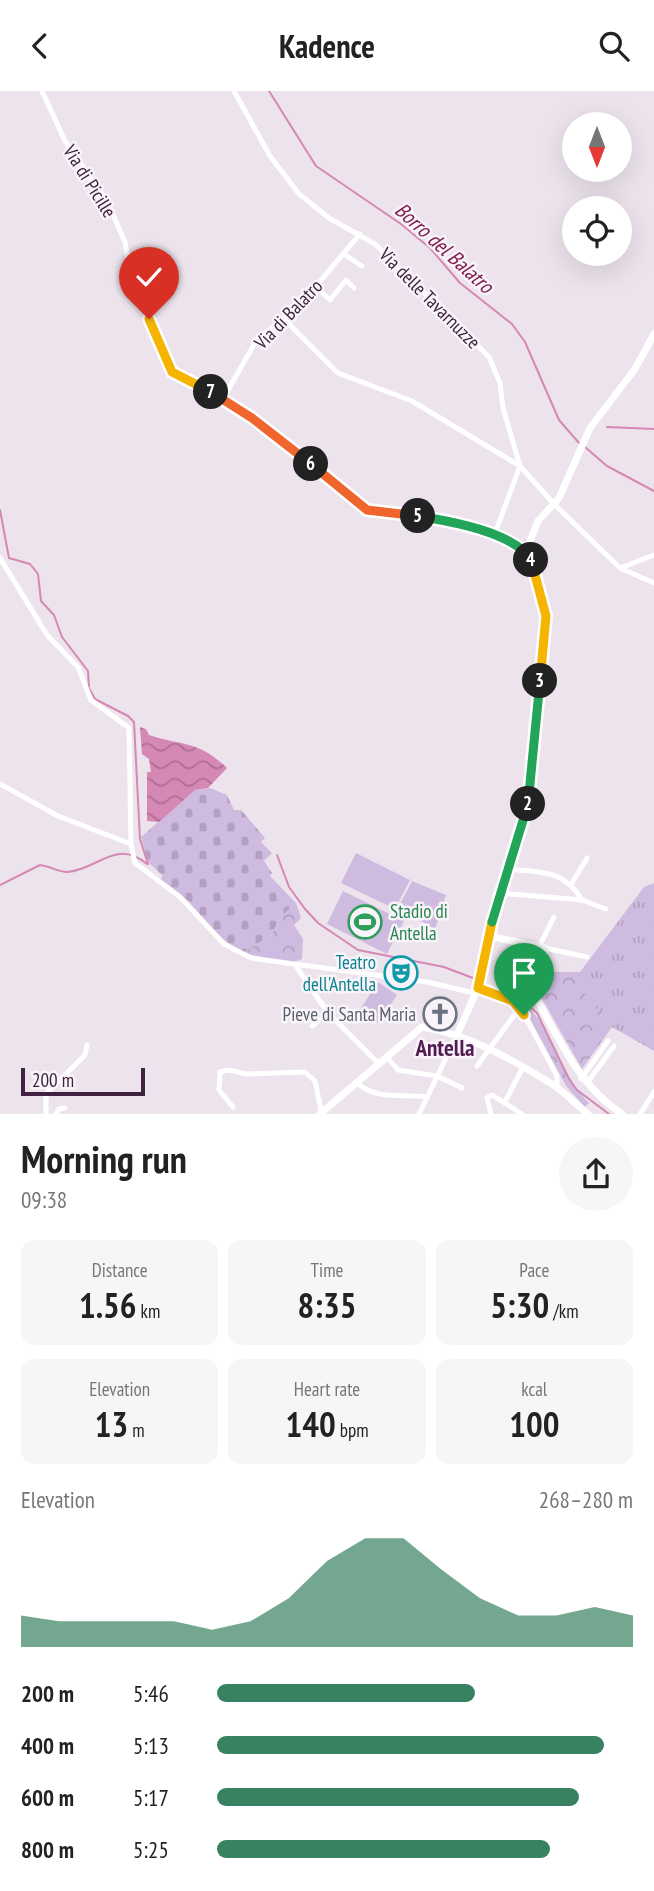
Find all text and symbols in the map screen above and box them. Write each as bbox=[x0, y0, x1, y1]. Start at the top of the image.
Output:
text: Kadence bbox=[279, 25, 375, 67]
icon: back bbox=[21, 27, 59, 65]
icon: search bbox=[595, 27, 633, 65]
north arrow bbox=[562, 112, 632, 182]
map controls bbox=[562, 112, 632, 266]
street label: Via di Picille bbox=[58, 139, 122, 222]
water label: Borro del Balatro bbox=[389, 196, 501, 300]
button: locate bbox=[562, 196, 632, 266]
street label: Via delle Tavarnuzze bbox=[374, 242, 486, 354]
pin bbox=[119, 247, 179, 319]
icon: check bbox=[130, 258, 168, 296]
street label: Via di Balatro bbox=[248, 274, 327, 355]
pin: 7 bbox=[194, 375, 228, 409]
text: 7 bbox=[206, 379, 215, 403]
pin: 6 bbox=[294, 447, 328, 481]
text: 6 bbox=[306, 451, 315, 475]
pin: 5 bbox=[400, 499, 436, 533]
text: 5 bbox=[413, 503, 422, 527]
pin: 4 bbox=[514, 543, 548, 577]
text: 4 bbox=[526, 547, 535, 571]
pin: 3 bbox=[522, 663, 558, 699]
text: 3 bbox=[535, 668, 544, 692]
pin: 2 bbox=[510, 787, 546, 821]
text: 2 bbox=[523, 791, 532, 815]
place label: Stadio di Antella bbox=[390, 899, 448, 945]
sports icon: Stadio di Antella bbox=[346, 903, 384, 941]
pin bbox=[494, 943, 554, 1015]
place label: Teatro dell'Antella bbox=[303, 950, 376, 996]
theatre icon: Teatro dell'Antella bbox=[382, 954, 420, 992]
icon: arrive bbox=[505, 954, 543, 992]
church icon: Pieve di Santa Maria bbox=[421, 995, 459, 1033]
place label: Pieve di Santa Maria bbox=[283, 1002, 416, 1026]
district label: Antella bbox=[414, 1033, 475, 1062]
scale bar bbox=[21, 1065, 145, 1097]
text: 200 m bbox=[32, 1068, 74, 1092]
text: Morning run bbox=[21, 1134, 187, 1183]
button: share bbox=[559, 1137, 633, 1211]
text: 09:38 bbox=[21, 1185, 67, 1214]
text: Distance bbox=[92, 1258, 148, 1282]
text: Time bbox=[311, 1258, 343, 1282]
text: Pace bbox=[519, 1258, 549, 1282]
text: 1.56 bbox=[79, 1282, 137, 1328]
text: 8:35 bbox=[298, 1282, 356, 1328]
text: 5:30 bbox=[490, 1282, 549, 1328]
text: km bbox=[137, 1299, 160, 1323]
text: /km bbox=[549, 1299, 579, 1323]
text: Elevation bbox=[89, 1377, 150, 1401]
text: Heart rate bbox=[294, 1377, 360, 1401]
text: kcal bbox=[521, 1377, 547, 1401]
text: 13 bbox=[95, 1401, 128, 1447]
text: 140 bbox=[285, 1401, 336, 1447]
text: 100 bbox=[509, 1401, 559, 1447]
text: m bbox=[128, 1418, 145, 1442]
text: bpm bbox=[336, 1418, 369, 1442]
text: Elevation bbox=[21, 1485, 95, 1514]
text: 268–280 m bbox=[539, 1485, 633, 1514]
text: 200 m bbox=[21, 1679, 74, 1708]
text: 5:46 bbox=[133, 1679, 169, 1708]
text: 400 m bbox=[21, 1731, 74, 1760]
text: 5:13 bbox=[133, 1731, 169, 1760]
text: 600 m bbox=[21, 1783, 74, 1812]
text: 5:17 bbox=[133, 1783, 169, 1812]
text: 800 m bbox=[21, 1835, 74, 1864]
text: 5:25 bbox=[133, 1835, 169, 1864]

